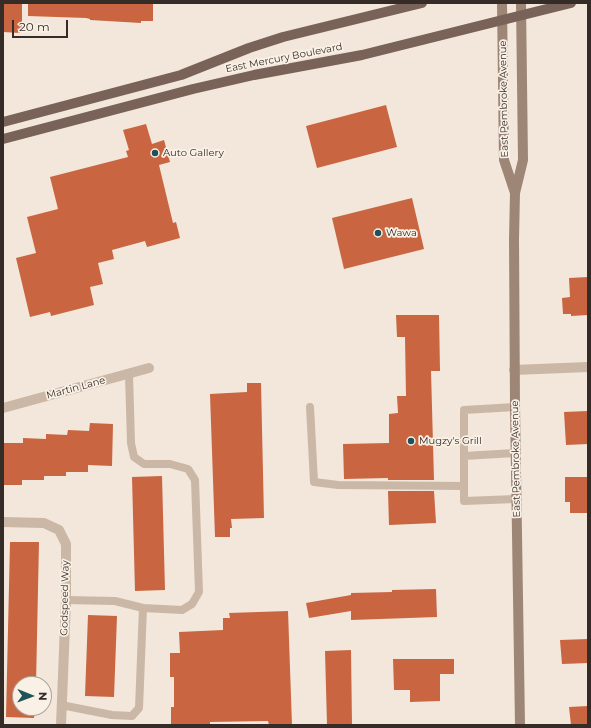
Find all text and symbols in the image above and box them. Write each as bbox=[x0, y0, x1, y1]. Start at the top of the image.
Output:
scale bar bbox=[14, 12, 70, 38]
text: 20 m bbox=[19, 19, 50, 34]
street label: East Pembroke Avenue bbox=[497, 40, 511, 158]
street label: East Mercury Boulevard bbox=[225, 41, 343, 75]
place label: Auto Gallery bbox=[163, 147, 224, 159]
marker: Auto Gallery bbox=[150, 148, 160, 158]
place label: Wawa bbox=[386, 227, 417, 239]
marker: Wawa bbox=[373, 228, 383, 238]
street label: Martin Lane bbox=[45, 374, 107, 402]
street label: East Pembroke Avenue bbox=[509, 400, 523, 518]
place label: Mugzy's Grill bbox=[419, 435, 482, 447]
marker: Mugzy's Grill bbox=[406, 436, 416, 446]
street label: Godspeed Way bbox=[58, 560, 72, 636]
north arrow bbox=[12, 676, 52, 716]
text: N bbox=[36, 692, 50, 701]

